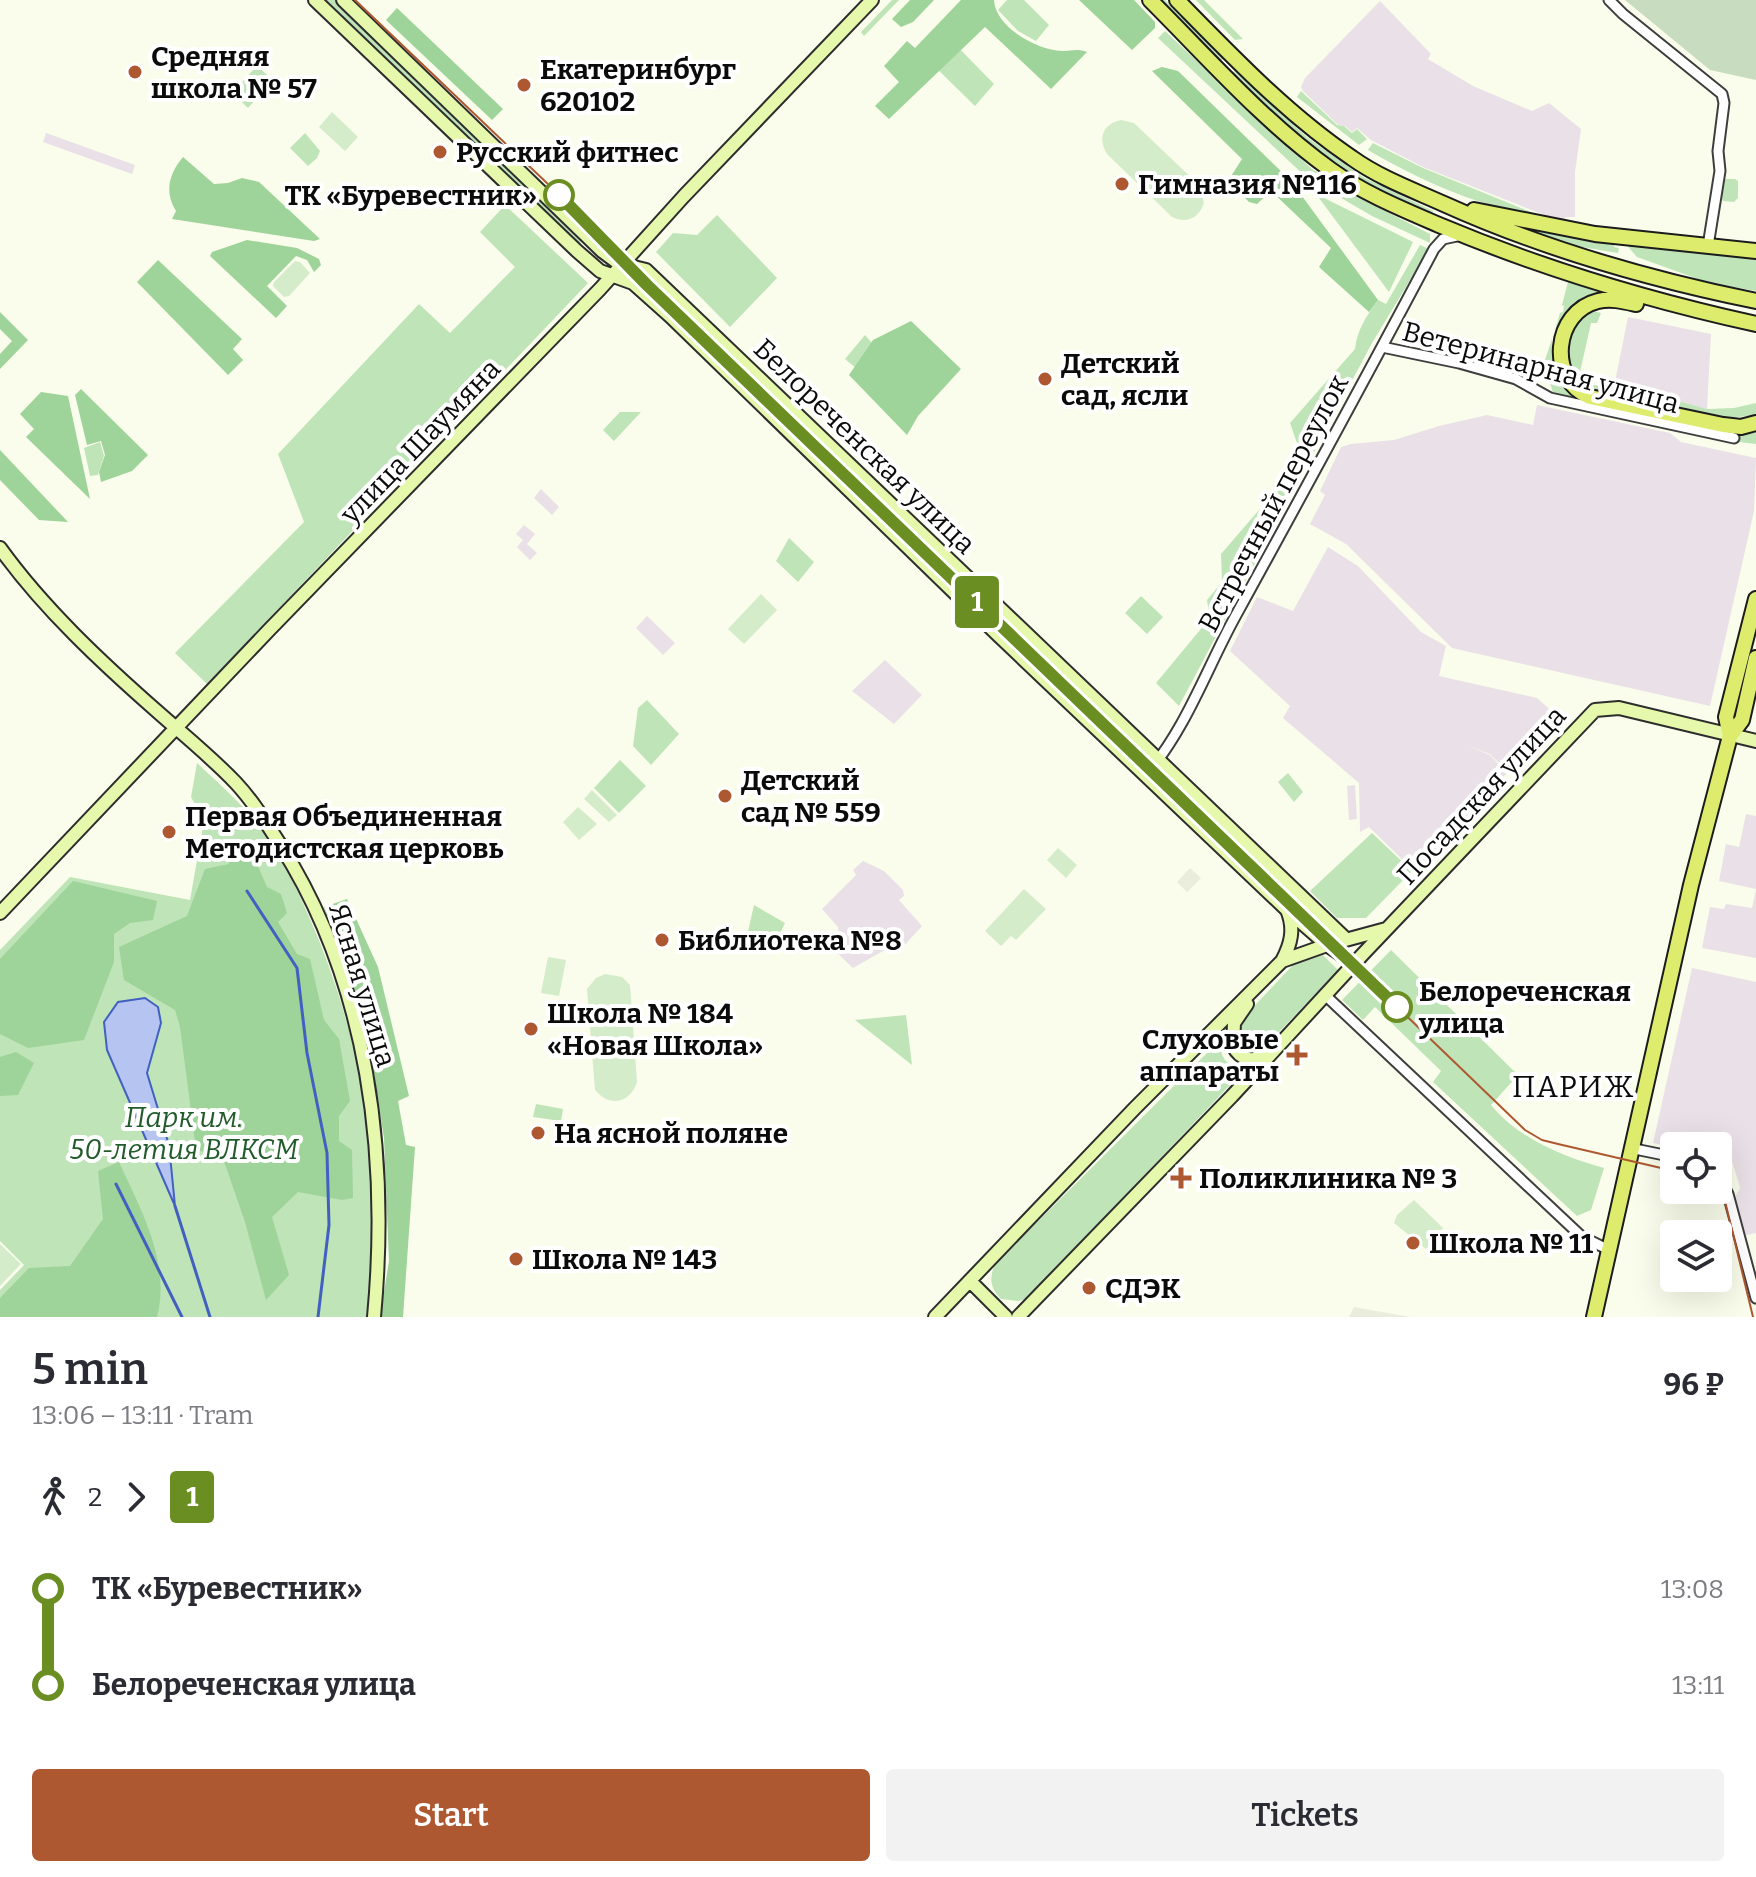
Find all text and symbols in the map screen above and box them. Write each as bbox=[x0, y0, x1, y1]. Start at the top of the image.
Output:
place label: Средняя школа № 57 bbox=[151, 40, 317, 105]
place label: Екатеринбург 620102 bbox=[540, 53, 736, 118]
marker: Средняя школа № 57 bbox=[126, 63, 144, 81]
marker: Екатеринбург 620102 bbox=[515, 76, 533, 94]
place label: Русский фитнес bbox=[456, 136, 679, 169]
marker: Русский фитнес bbox=[431, 143, 449, 161]
place label: Гимназия №116 bbox=[1138, 168, 1357, 201]
marker: Гимназия №116 bbox=[1113, 175, 1131, 193]
place label: ТК «Буревестник» bbox=[284, 179, 537, 212]
marker: ТК «Буревестник» bbox=[544, 180, 574, 210]
street label: Ветеринарная улица bbox=[1399, 315, 1683, 420]
street label: Белореченская улица bbox=[747, 332, 982, 561]
place label: Детский сад, ясли bbox=[1061, 347, 1188, 412]
street label: улица Шаумяна bbox=[333, 352, 507, 531]
street label: Встречный переулок bbox=[1192, 369, 1356, 637]
marker: Детский сад, ясли bbox=[1036, 370, 1054, 388]
line badge: 1 bbox=[951, 576, 1003, 628]
text: 1 bbox=[971, 585, 983, 618]
street label: Посадская улица bbox=[1390, 699, 1573, 891]
place label: Детский сад № 559 bbox=[741, 764, 881, 829]
marker: Детский сад № 559 bbox=[716, 787, 734, 805]
place label: Первая Объединенная Методистская церковь bbox=[185, 800, 503, 865]
marker: Первая Объединенная Методистская церковь bbox=[160, 823, 178, 841]
street label: Ясная улица bbox=[322, 899, 403, 1071]
place label: Библиотека №8 bbox=[678, 924, 902, 957]
marker: Библиотека №8 bbox=[653, 931, 671, 949]
place label: Белореченская улица bbox=[1418, 975, 1631, 1040]
marker: Белореченская улица bbox=[1382, 992, 1412, 1022]
place label: Школа № 184 «Новая Школа» bbox=[547, 997, 763, 1062]
marker: Школа № 184 «Новая Школа» bbox=[522, 1020, 540, 1038]
place label: Слуховые аппараты bbox=[1139, 1023, 1279, 1088]
marker: Слуховые аппараты bbox=[1286, 1044, 1308, 1066]
district label: ПАРИЖ bbox=[1512, 1069, 1636, 1105]
park label: Парк им. 50-летия ВЛКСМ bbox=[69, 1101, 299, 1166]
place label: На ясной поляне bbox=[554, 1117, 788, 1150]
marker: На ясной поляне bbox=[529, 1124, 547, 1142]
map controls bbox=[1660, 1132, 1732, 1292]
button: locate bbox=[1660, 1132, 1732, 1204]
place label: Поликлиника № 3 bbox=[1199, 1162, 1457, 1195]
marker: Поликлиника № 3 bbox=[1170, 1167, 1192, 1189]
button: layers bbox=[1660, 1220, 1732, 1292]
place label: Школа № 11 bbox=[1429, 1227, 1593, 1260]
marker: Школа № 11 bbox=[1404, 1234, 1422, 1252]
place label: Школа № 143 bbox=[532, 1243, 717, 1276]
marker: Школа № 143 bbox=[507, 1250, 525, 1268]
place label: СДЭК bbox=[1105, 1272, 1181, 1305]
marker: СДЭК bbox=[1080, 1279, 1098, 1297]
text: 5 min bbox=[32, 1343, 148, 1396]
text: 96 ₽ bbox=[1663, 1367, 1724, 1403]
text: 13:06 – 13:11 · Tram bbox=[32, 1400, 253, 1431]
icon: walk bbox=[32, 1475, 76, 1519]
icon: forward bbox=[114, 1475, 158, 1519]
text: 1 bbox=[186, 1480, 198, 1513]
text: 2 bbox=[88, 1482, 102, 1513]
text: ТК «Буревестник» bbox=[92, 1571, 363, 1607]
text: 13:08 bbox=[1661, 1574, 1724, 1605]
text: Белореченская улица bbox=[92, 1667, 416, 1703]
text: 13:11 bbox=[1672, 1670, 1724, 1701]
button: Start bbox=[32, 1769, 870, 1861]
button: Tickets bbox=[886, 1769, 1724, 1861]

